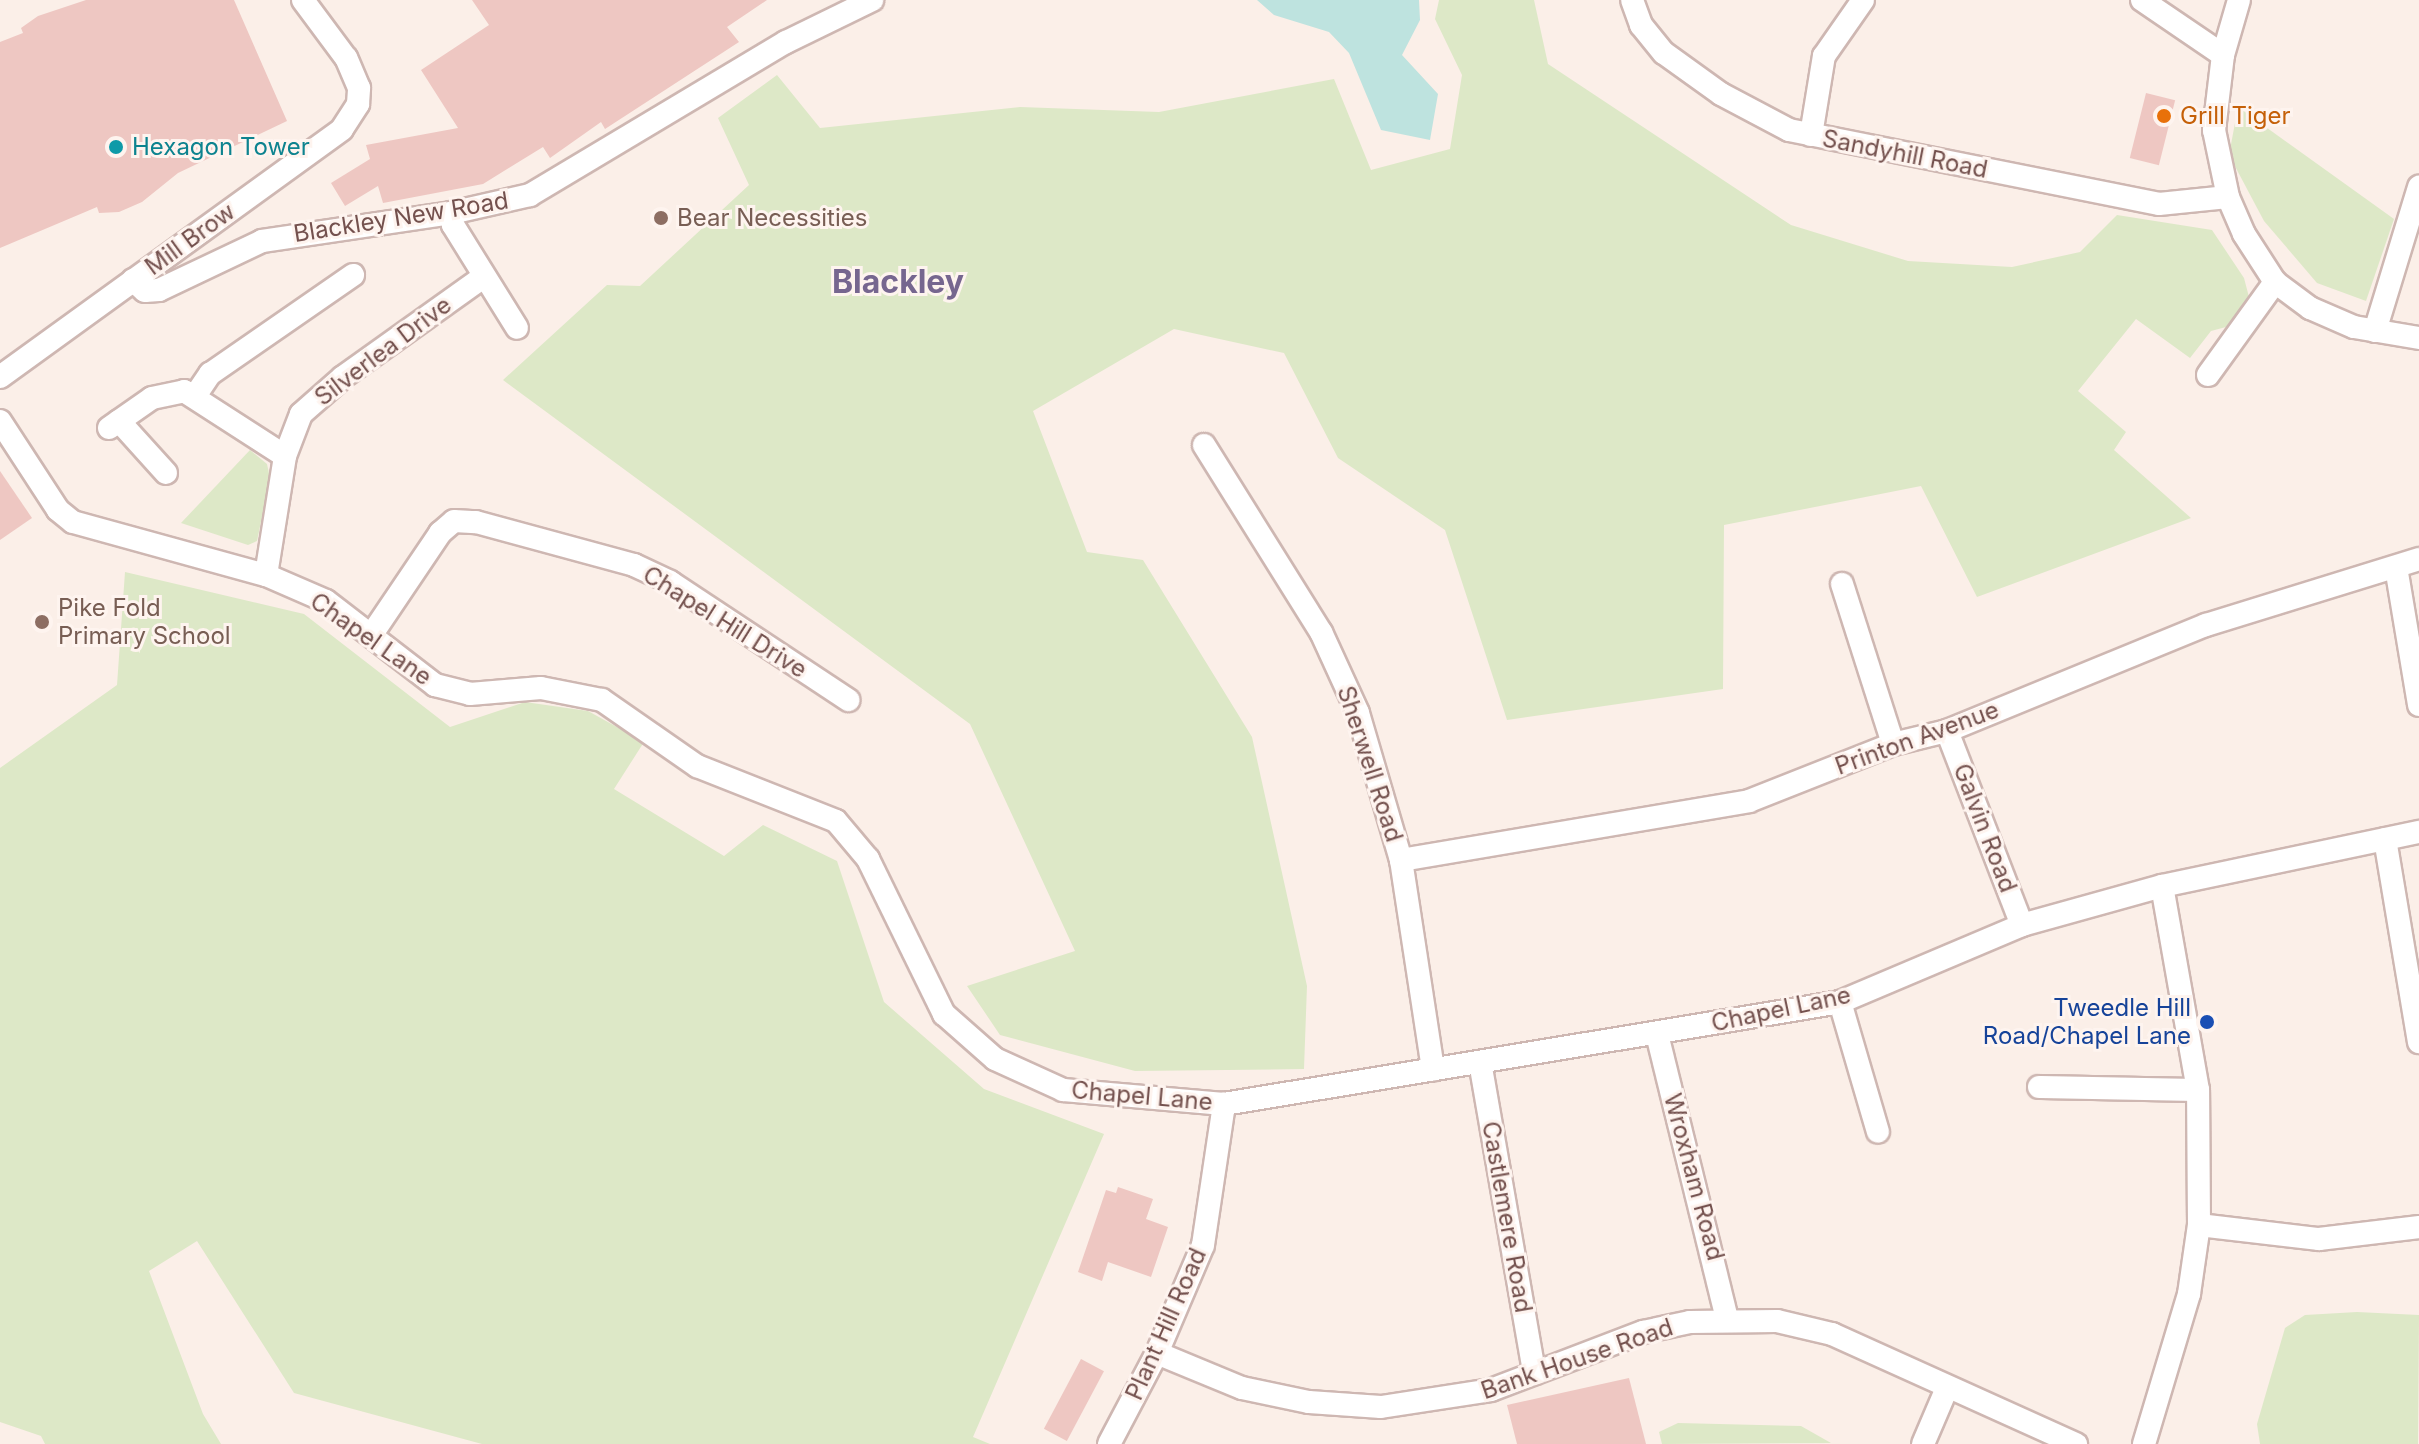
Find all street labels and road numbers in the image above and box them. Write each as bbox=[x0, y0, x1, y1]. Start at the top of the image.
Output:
street label: Sandyhill Road bbox=[1820, 124, 1990, 184]
street label: Blackley New Road bbox=[291, 186, 511, 248]
street label: Mill Brow bbox=[140, 197, 240, 281]
street label: Silverlea Drive bbox=[309, 290, 457, 412]
street label: Chapel Hill Drive bbox=[638, 560, 812, 684]
street label: Chapel Lane bbox=[305, 587, 437, 691]
street label: Sherwell Road bbox=[1331, 682, 1409, 846]
street label: Printon Avenue bbox=[1831, 695, 2003, 781]
street label: Galvin Road bbox=[1947, 760, 2023, 896]
street label: Chapel Lane bbox=[1709, 980, 1853, 1038]
street label: Chapel Lane bbox=[1070, 1075, 1214, 1117]
street label: Wroxham Road bbox=[1658, 1090, 1730, 1264]
street label: Castlemere Road bbox=[1476, 1119, 1538, 1315]
street label: Plant Hill Road bbox=[1120, 1244, 1212, 1404]
street label: Bank House Road bbox=[1477, 1313, 1677, 1405]

